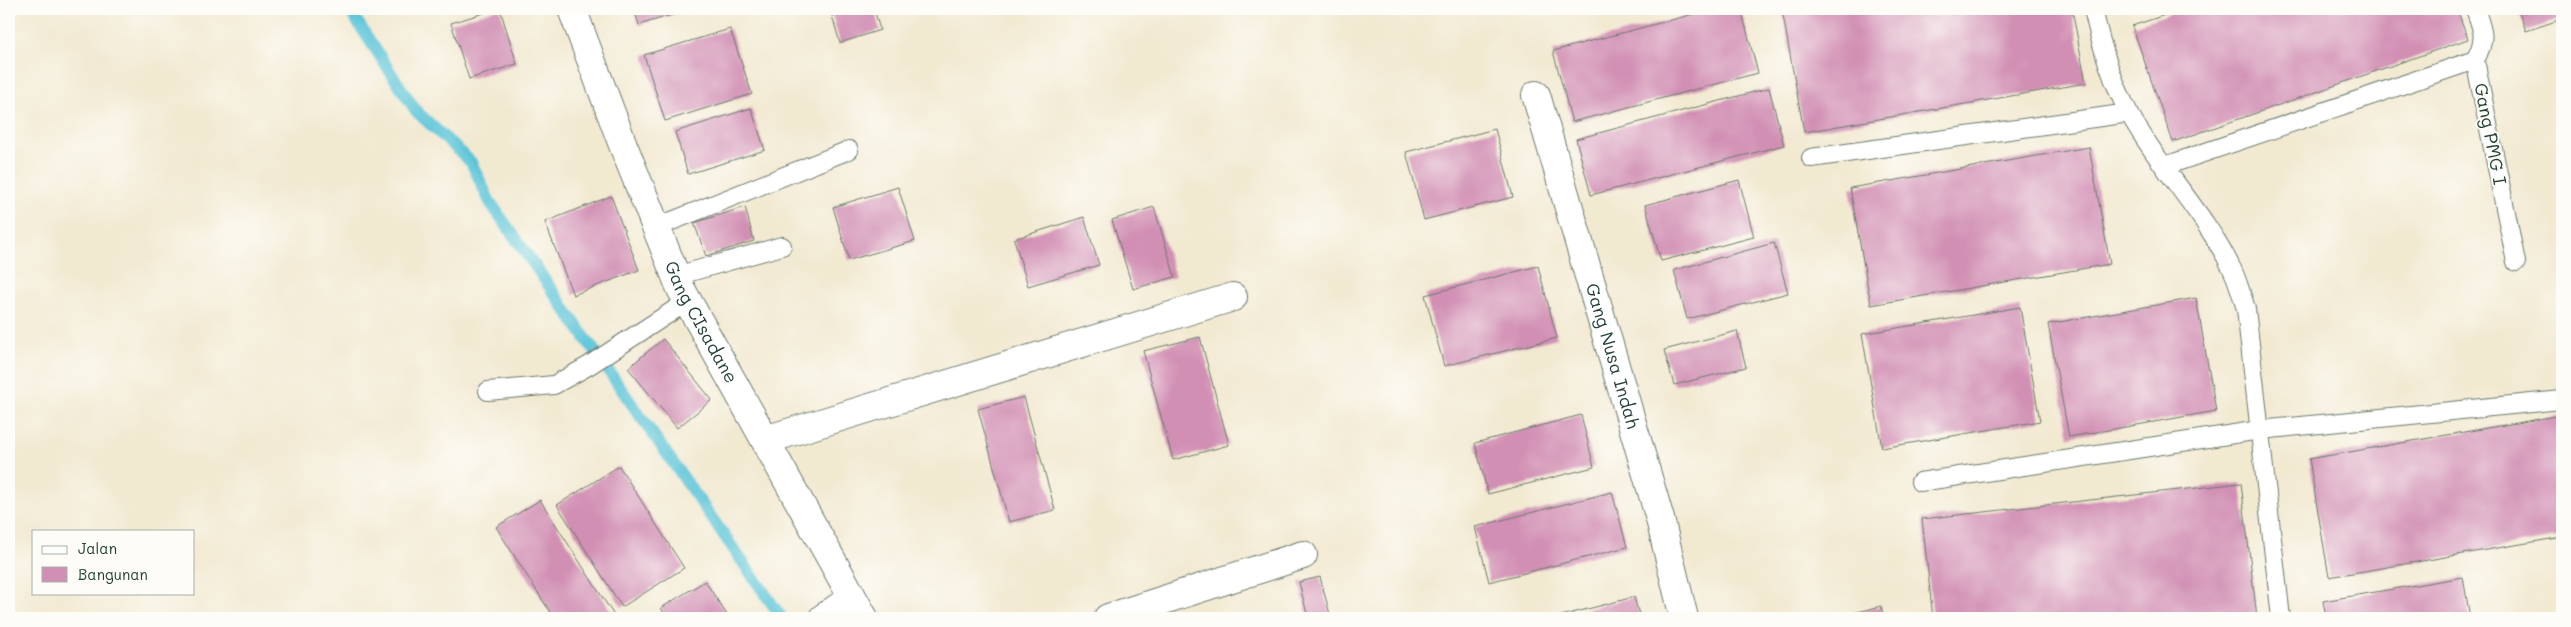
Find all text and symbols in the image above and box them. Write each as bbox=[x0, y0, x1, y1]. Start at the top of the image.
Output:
street label: Gang PMG I bbox=[2469, 81, 2513, 187]
street label: Gang CIsadane bbox=[660, 257, 744, 387]
street label: Gang Nusa Indah bbox=[1581, 280, 1646, 431]
legend bbox=[32, 530, 195, 594]
text: Jalan bbox=[78, 538, 117, 558]
text: Bangunan bbox=[78, 564, 148, 584]

